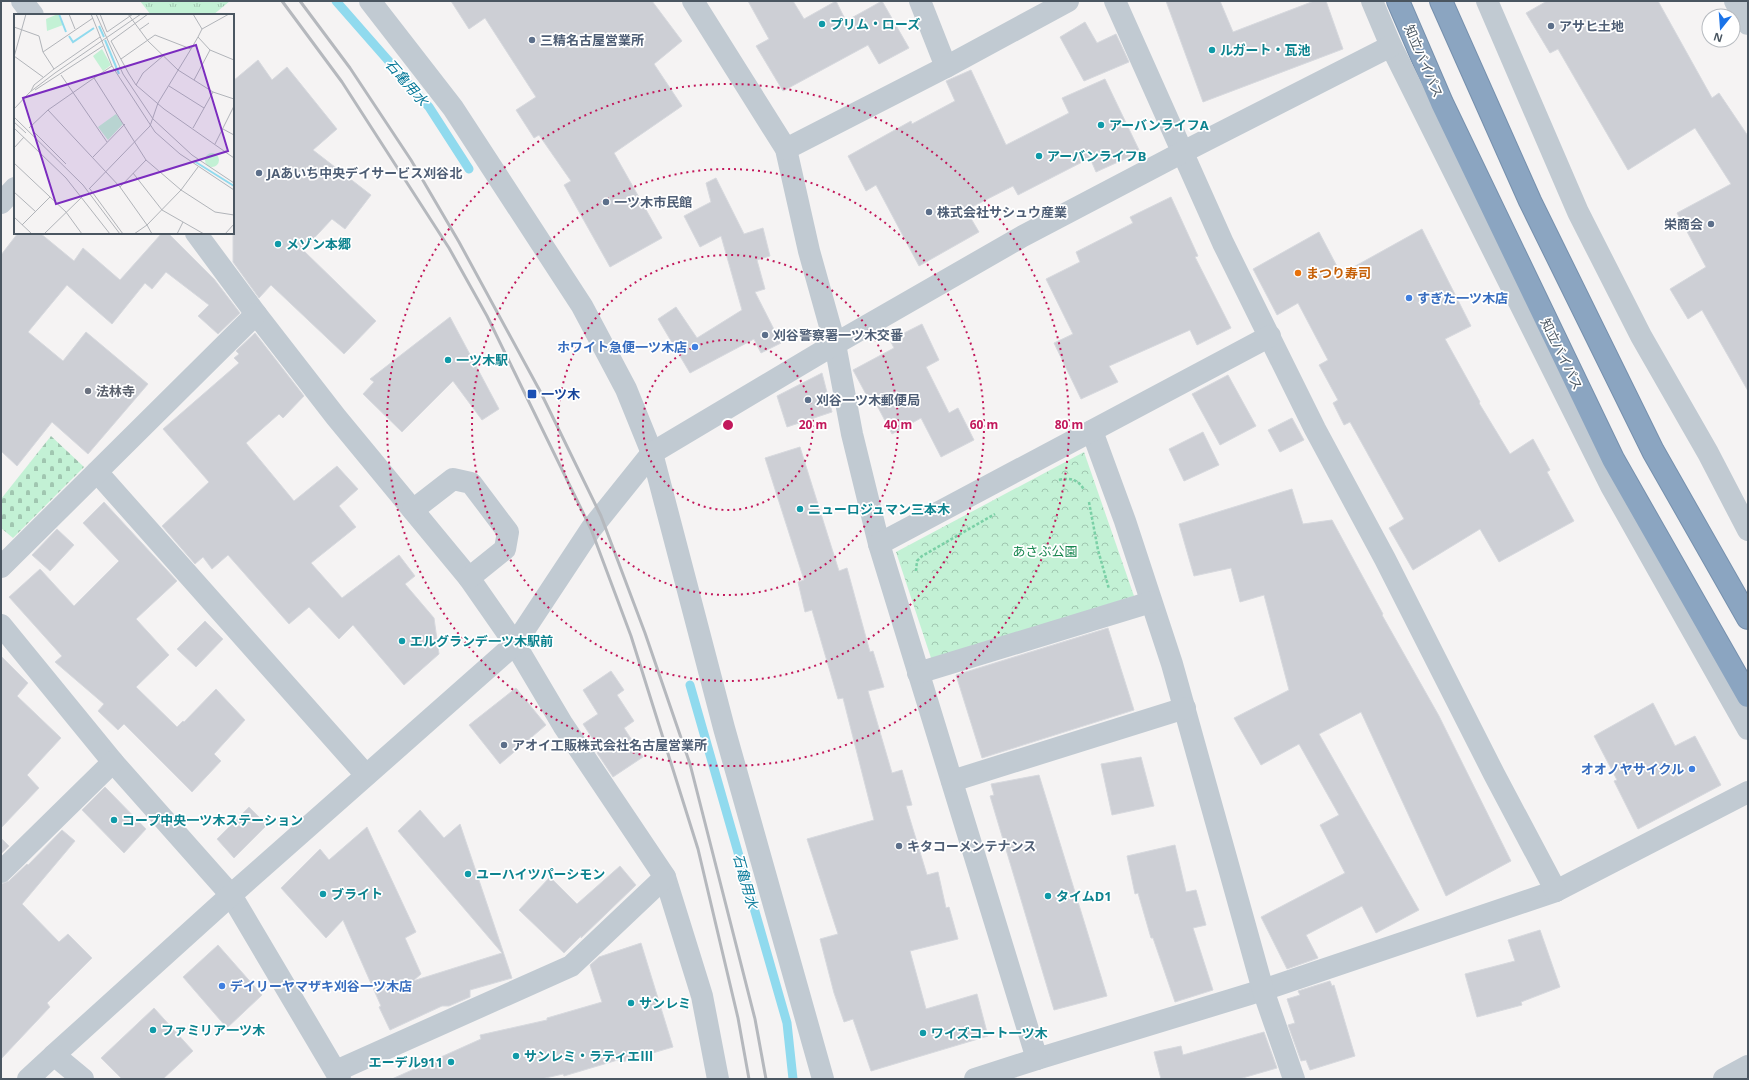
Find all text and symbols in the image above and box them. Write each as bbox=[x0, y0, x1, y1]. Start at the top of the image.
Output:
north arrow bbox=[1701, 8, 1741, 48]
inset map bbox=[14, 14, 234, 234]
place label: プリム・ローズ bbox=[830, 15, 920, 33]
place label: アサヒ土地 bbox=[1559, 17, 1624, 35]
marker: プリム・ローズ bbox=[817, 19, 827, 29]
marker: アサヒ土地 bbox=[1546, 21, 1556, 31]
street label: 知立バイパス bbox=[1401, 22, 1447, 100]
text: N bbox=[1711, 30, 1724, 47]
place label: 三精名古屋営業所 bbox=[540, 31, 644, 49]
marker: 三精名古屋営業所 bbox=[527, 35, 537, 45]
place label: ルガート・瓦池 bbox=[1220, 41, 1311, 59]
marker: ルガート・瓦池 bbox=[1207, 45, 1217, 55]
water label: 石亀用水 bbox=[381, 55, 434, 111]
place label: アーバンライフA bbox=[1109, 116, 1209, 134]
marker: アーバンライフA bbox=[1096, 120, 1106, 130]
place label: アーバンライフB bbox=[1047, 147, 1146, 165]
marker: アーバンライフB bbox=[1034, 151, 1044, 161]
place label: JAあいち中央デイサービス刈谷北 bbox=[266, 164, 462, 182]
marker: JAあいち中央デイサービス刈谷北 bbox=[254, 168, 264, 178]
place label: 一ツ木市民館 bbox=[614, 193, 692, 211]
marker: 一ツ木市民館 bbox=[601, 197, 611, 207]
place label: 株式会社サシュウ産業 bbox=[937, 203, 1067, 221]
marker: 株式会社サシュウ産業 bbox=[924, 207, 934, 217]
place label: 栄商会 bbox=[1664, 215, 1703, 233]
marker: 栄商会 bbox=[1706, 219, 1716, 229]
place label: メゾン本郷 bbox=[286, 235, 351, 253]
marker: メゾン本郷 bbox=[273, 239, 283, 249]
place label: まつり寿司 bbox=[1306, 264, 1371, 282]
marker: まつり寿司 bbox=[1293, 268, 1303, 278]
place label: すぎた一ツ木店 bbox=[1417, 289, 1508, 307]
marker: すぎた一ツ木店 bbox=[1404, 293, 1414, 303]
street label: 知立バイパス bbox=[1537, 315, 1587, 393]
place label: 刈谷警察署一ツ木交番 bbox=[773, 326, 903, 344]
marker: 刈谷警察署一ツ木交番 bbox=[760, 330, 770, 340]
place label: ホワイト急便一ツ木店 bbox=[557, 338, 687, 356]
marker: ホワイト急便一ツ木店 bbox=[690, 342, 700, 352]
place label: 一ツ木駅 bbox=[456, 351, 508, 369]
marker: 一ツ木駅 bbox=[443, 355, 453, 365]
place label: 法林寺 bbox=[96, 382, 135, 400]
place label: 一ツ木 bbox=[541, 385, 581, 403]
marker: 法林寺 bbox=[83, 386, 93, 396]
marker: 一ツ木 bbox=[526, 388, 538, 400]
place label: 刈谷一ツ木郵便局 bbox=[816, 391, 920, 409]
marker: 刈谷一ツ木郵便局 bbox=[803, 395, 813, 405]
text: 20 m bbox=[799, 416, 827, 433]
text: 40 m bbox=[884, 416, 912, 433]
text: 60 m bbox=[970, 416, 998, 433]
text: 80 m bbox=[1055, 416, 1083, 433]
centre of rings bbox=[721, 418, 735, 432]
place label: ニューロジュマン三本木 bbox=[808, 500, 951, 518]
marker: ニューロジュマン三本木 bbox=[795, 504, 805, 514]
park label: あさぶ公園 bbox=[1012, 542, 1078, 560]
place label: エルグランデ一ツ木駅前 bbox=[410, 632, 553, 650]
marker: エルグランデ一ツ木駅前 bbox=[397, 636, 407, 646]
place label: アオイ工販株式会社名古屋営業所 bbox=[512, 736, 707, 754]
marker: アオイ工販株式会社名古屋営業所 bbox=[499, 740, 509, 750]
place label: オオノヤサイクル bbox=[1581, 760, 1684, 778]
marker: オオノヤサイクル bbox=[1687, 764, 1697, 774]
place label: コープ中央一ツ木ステーション bbox=[122, 811, 303, 829]
marker: コープ中央一ツ木ステーション bbox=[109, 815, 119, 825]
place label: キタコーメンテナンス bbox=[907, 837, 1036, 855]
marker: キタコーメンテナンス bbox=[894, 841, 904, 851]
water label: 石亀用水 bbox=[729, 851, 763, 912]
place label: ユーハイツパーシモン bbox=[476, 865, 605, 883]
marker: ユーハイツパーシモン bbox=[463, 869, 473, 879]
place label: ブライト bbox=[331, 885, 383, 903]
place label: タイムD1 bbox=[1056, 887, 1112, 905]
marker: ブライト bbox=[318, 889, 328, 899]
marker: タイムD1 bbox=[1043, 891, 1053, 901]
place label: デイリーヤマザキ刈谷一ツ木店 bbox=[230, 977, 412, 995]
marker: デイリーヤマザキ刈谷一ツ木店 bbox=[217, 981, 227, 991]
place label: サンレミ bbox=[639, 994, 691, 1012]
marker: サンレミ bbox=[626, 998, 636, 1008]
place label: ファミリア一ツ木 bbox=[161, 1021, 266, 1039]
place label: ワイズコート一ツ木 bbox=[931, 1024, 1049, 1042]
marker: ファミリア一ツ木 bbox=[148, 1025, 158, 1035]
marker: ワイズコート一ツ木 bbox=[918, 1028, 928, 1038]
place label: サンレミ・ラティエⅢ bbox=[524, 1047, 653, 1065]
marker: サンレミ・ラティエⅢ bbox=[511, 1051, 521, 1061]
place label: エーデル911 bbox=[369, 1053, 443, 1071]
marker: エーデル911 bbox=[446, 1057, 456, 1067]

